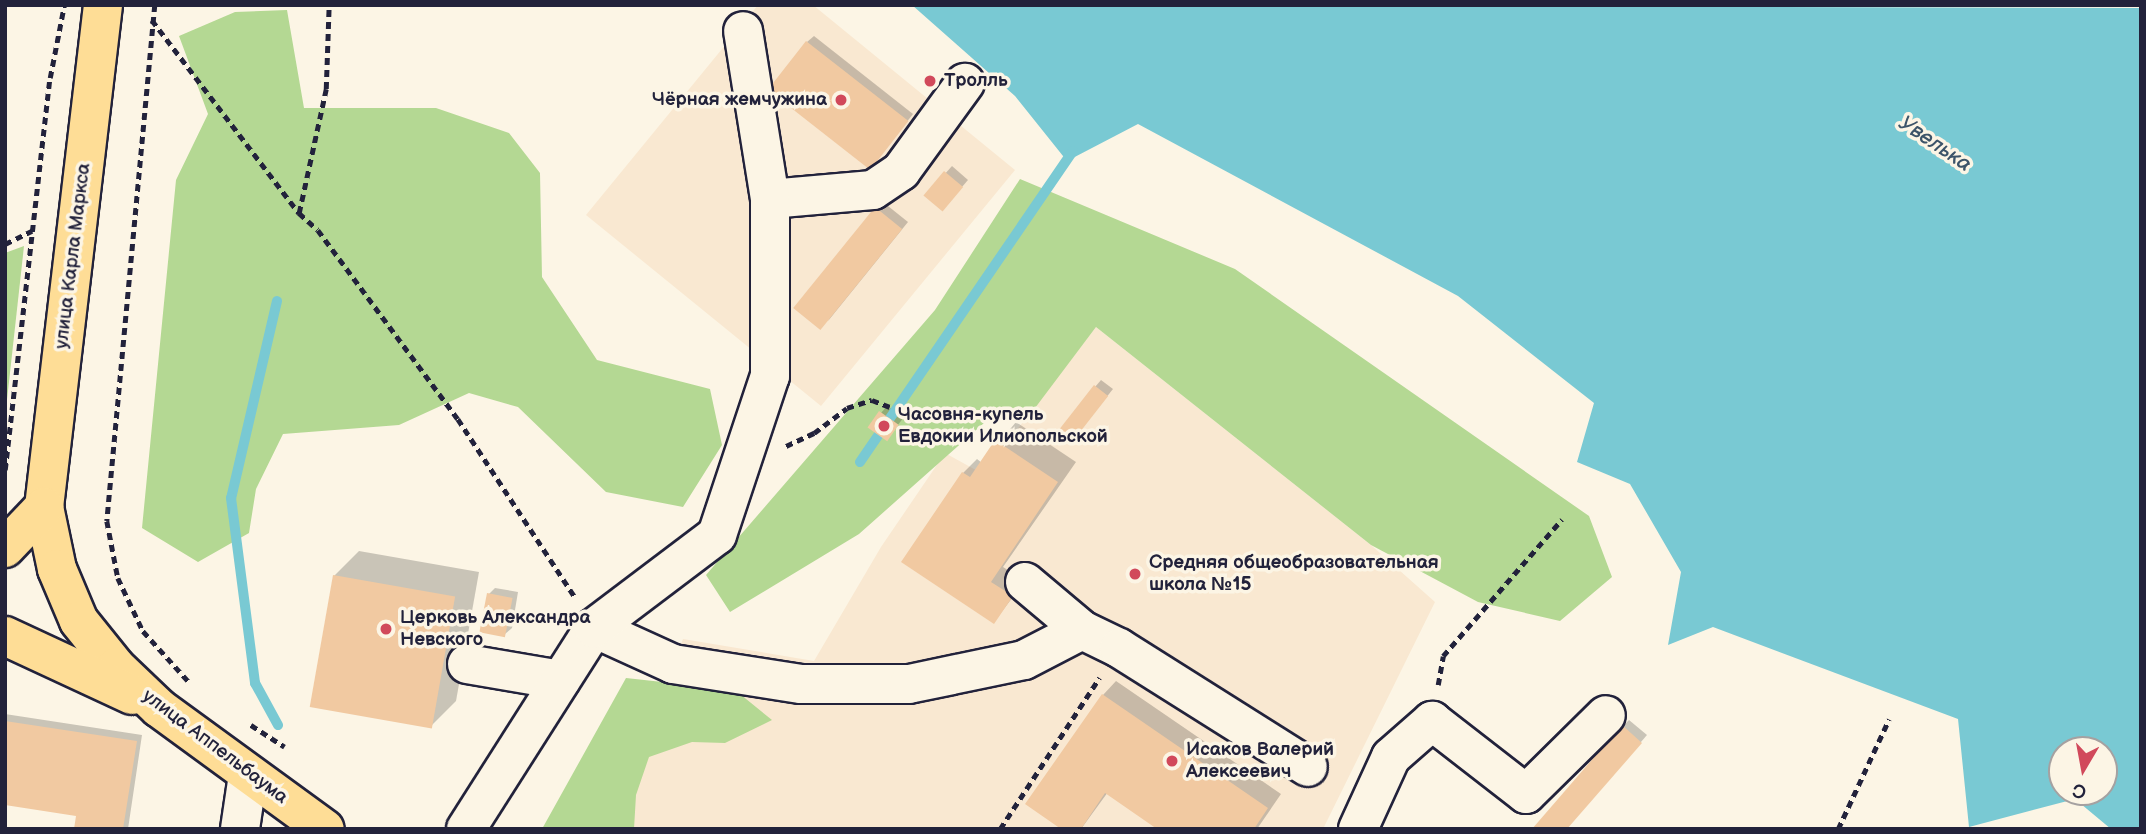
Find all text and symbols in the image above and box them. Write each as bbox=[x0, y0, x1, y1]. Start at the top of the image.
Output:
place label: Тролль bbox=[944, 70, 1008, 92]
marker: Тролль bbox=[922, 73, 938, 89]
place label: Чёрная жемчужина bbox=[652, 89, 827, 111]
marker: Чёрная жемчужина bbox=[833, 92, 849, 108]
water label: Увелька bbox=[1894, 111, 1976, 177]
street label: улица Карла Маркса bbox=[50, 162, 96, 350]
place label: Часовня-купель Евдокии Илиопольской bbox=[898, 404, 1108, 448]
marker: Часовня-купель Евдокии Илиопольской bbox=[876, 418, 892, 434]
place label: Средняя общеобразовательная школа №15 bbox=[1149, 552, 1439, 596]
marker: Средняя общеобразовательная школа №15 bbox=[1127, 566, 1143, 582]
place label: Церковь Александра Невского bbox=[400, 607, 591, 651]
marker: Церковь Александра Невского bbox=[378, 621, 394, 637]
street label: улица Аппельбаума bbox=[138, 685, 292, 809]
north arrow bbox=[2048, 736, 2118, 806]
place label: Исаков Валерий Алексеевич bbox=[1186, 739, 1334, 783]
marker: Исаков Валерий Алексеевич bbox=[1164, 753, 1180, 769]
text: С bbox=[2071, 778, 2088, 803]

